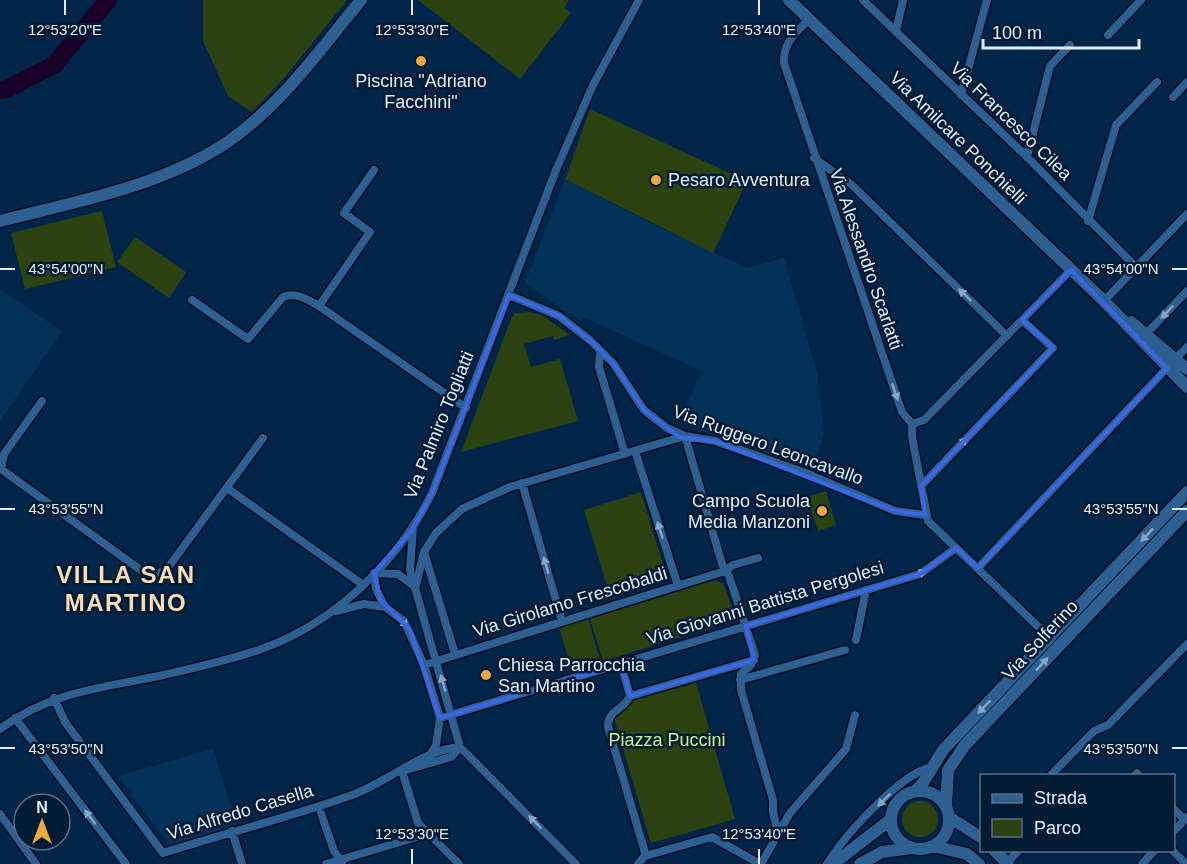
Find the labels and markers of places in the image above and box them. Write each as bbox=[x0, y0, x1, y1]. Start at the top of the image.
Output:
marker: Piscina "Adriano Facchini" bbox=[414, 54, 428, 68]
place label: Piscina "Adriano Facchini" bbox=[355, 71, 487, 112]
place label: Pesaro Avventura bbox=[668, 170, 811, 190]
marker: Pesaro Avventura bbox=[649, 173, 663, 187]
place label: Campo Scuola Media Manzoni bbox=[688, 491, 811, 532]
marker: Campo Scuola Media Manzoni bbox=[815, 504, 829, 518]
place label: Chiesa Parrocchia San Martino bbox=[498, 655, 646, 696]
marker: Chiesa Parrocchia San Martino bbox=[479, 668, 493, 682]

